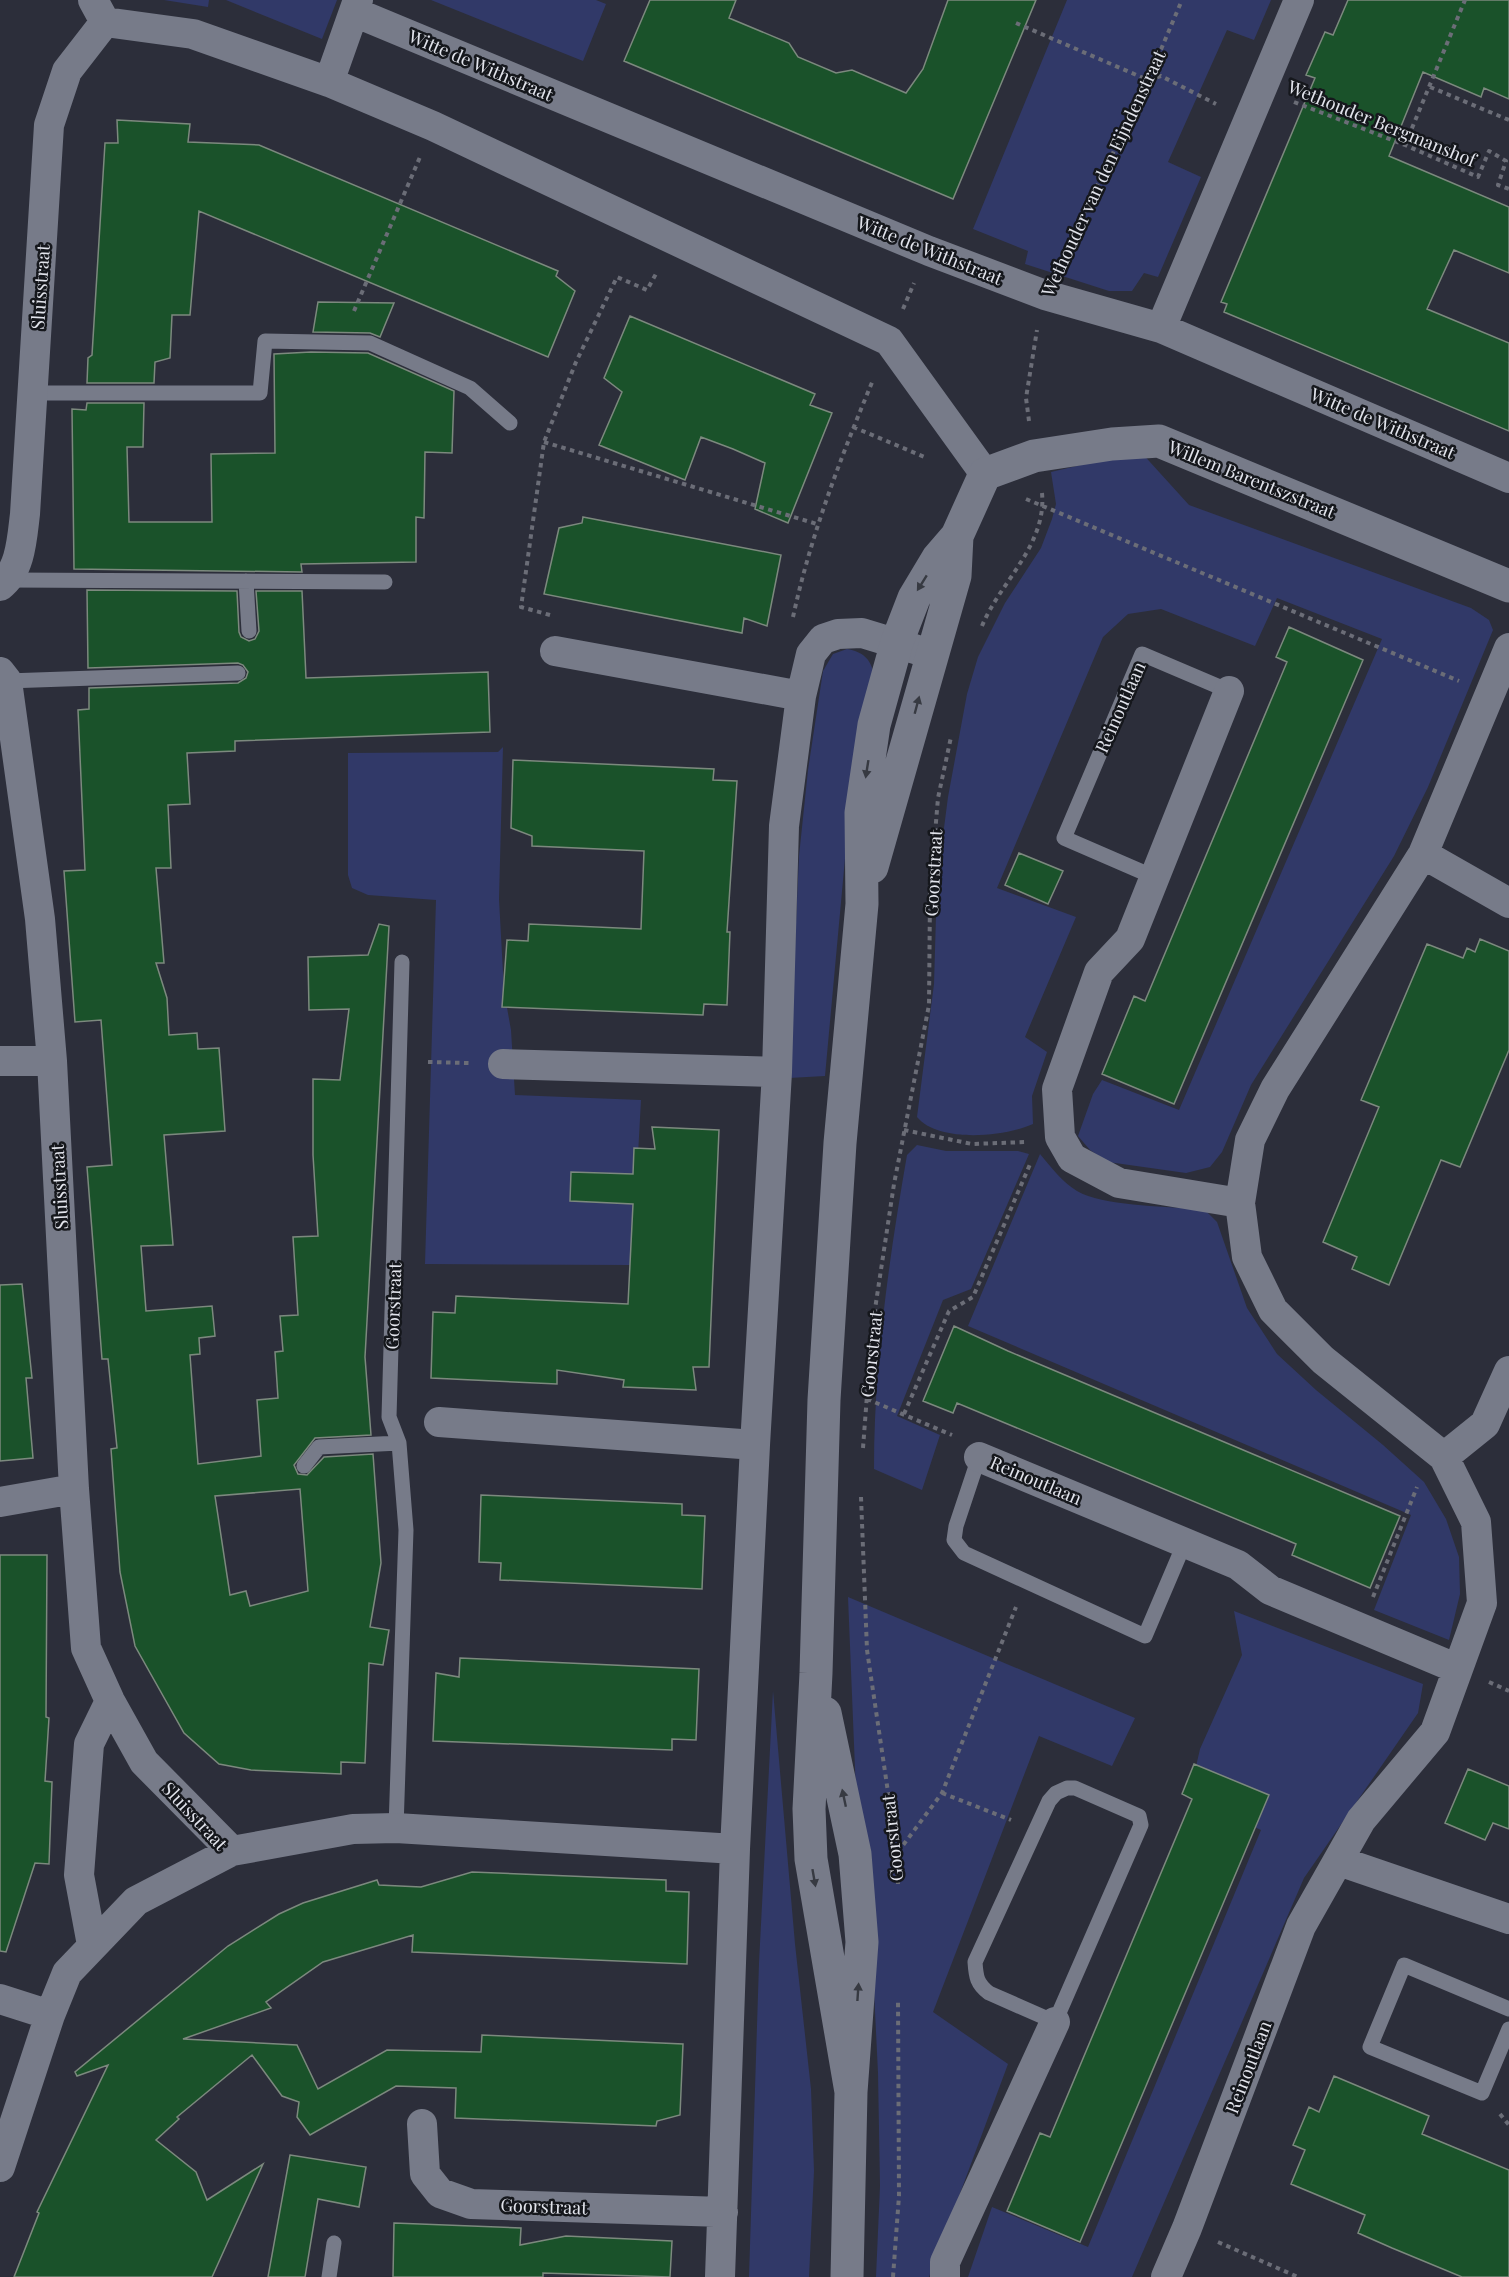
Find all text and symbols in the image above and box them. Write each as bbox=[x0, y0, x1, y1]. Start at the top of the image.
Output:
street label: Witte de Withstraat bbox=[404, 23, 558, 107]
street label: Wethouder van den Eijndenstraat bbox=[1035, 45, 1171, 301]
street label: Wethouder Bergmanshof bbox=[1283, 74, 1482, 173]
street label: Witte de Withstraat bbox=[853, 209, 1007, 290]
street label: Sluisstraat bbox=[25, 243, 55, 330]
street label: Witte de Withstraat bbox=[1306, 381, 1460, 465]
street label: Willem Barentszstraat bbox=[1164, 434, 1340, 524]
one-way arrow bbox=[917, 575, 928, 591]
street label: Reinoutlaan bbox=[1089, 657, 1151, 756]
one-way arrow bbox=[912, 696, 922, 714]
one-way arrow bbox=[863, 760, 872, 779]
street label: Goorstraat bbox=[919, 828, 947, 917]
street label: Sluisstraat bbox=[45, 1143, 73, 1230]
street label: Goorstraat bbox=[379, 1261, 407, 1350]
street label: Goorstraat bbox=[855, 1309, 888, 1399]
street label: Reinoutlaan bbox=[987, 1450, 1086, 1510]
street label: Sluisstraat bbox=[157, 1777, 233, 1856]
one-way arrow bbox=[839, 1788, 848, 1807]
street label: Goorstraat bbox=[875, 1793, 908, 1883]
one-way arrow bbox=[810, 1868, 819, 1887]
one-way arrow bbox=[854, 1982, 863, 2001]
street label: Reinoutlaan bbox=[1219, 2017, 1277, 2117]
street label: Goorstraat bbox=[500, 2192, 589, 2220]

